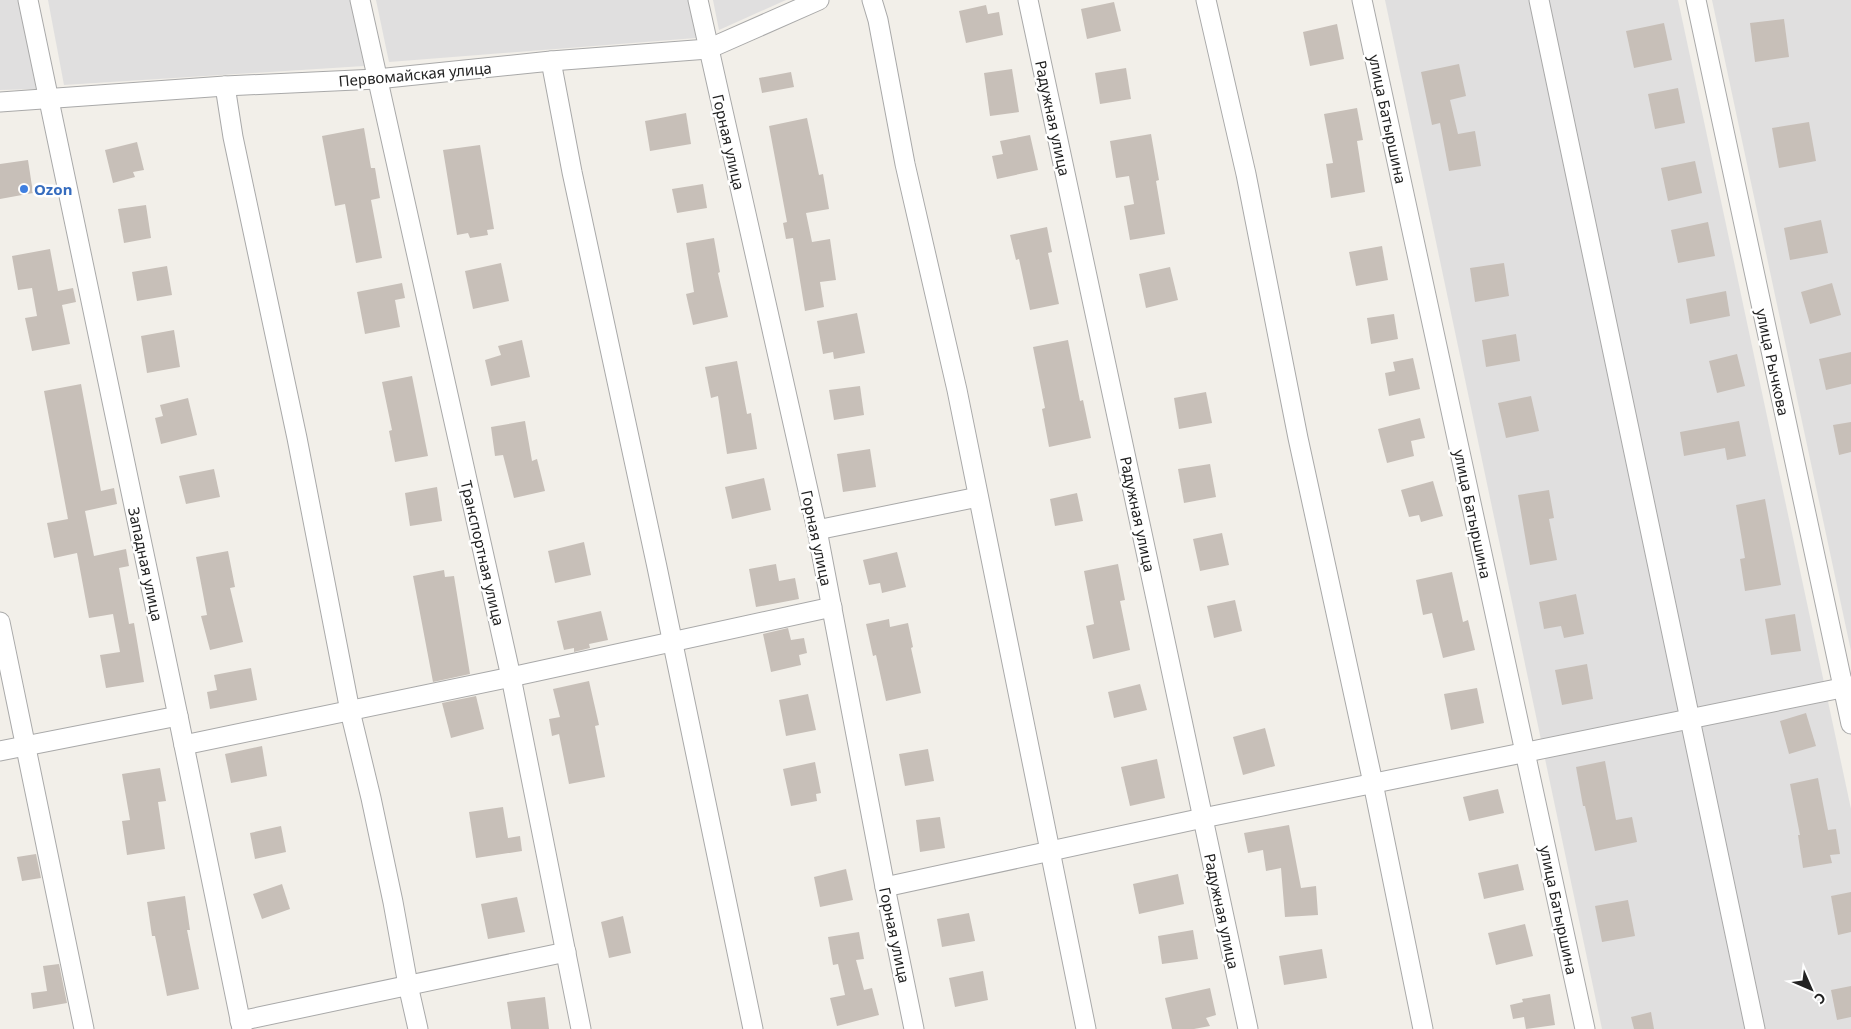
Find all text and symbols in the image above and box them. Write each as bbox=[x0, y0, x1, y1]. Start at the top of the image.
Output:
street label: улица Батыршина bbox=[1365, 53, 1411, 185]
street label: Первомайская улица bbox=[338, 57, 492, 91]
street label: Радужная улица bbox=[1031, 58, 1075, 178]
street label: Горная улица bbox=[708, 92, 750, 192]
place label: Ozon bbox=[34, 179, 72, 199]
marker: Ozon bbox=[18, 183, 30, 195]
street label: улица Рычкова bbox=[1752, 307, 1794, 417]
street label: улица Батыршина bbox=[1450, 448, 1496, 580]
street label: Радужная улица bbox=[1116, 454, 1160, 574]
street label: Транспортная улица bbox=[457, 478, 509, 628]
street label: Горная улица bbox=[797, 488, 837, 588]
street label: Западная улица bbox=[124, 505, 168, 623]
street label: улица Батыршина bbox=[1536, 844, 1582, 976]
street label: Радужная улица bbox=[1200, 851, 1244, 971]
street label: Горная улица bbox=[875, 885, 915, 985]
north arrow bbox=[1786, 964, 1836, 1014]
text: С bbox=[1811, 989, 1830, 1008]

